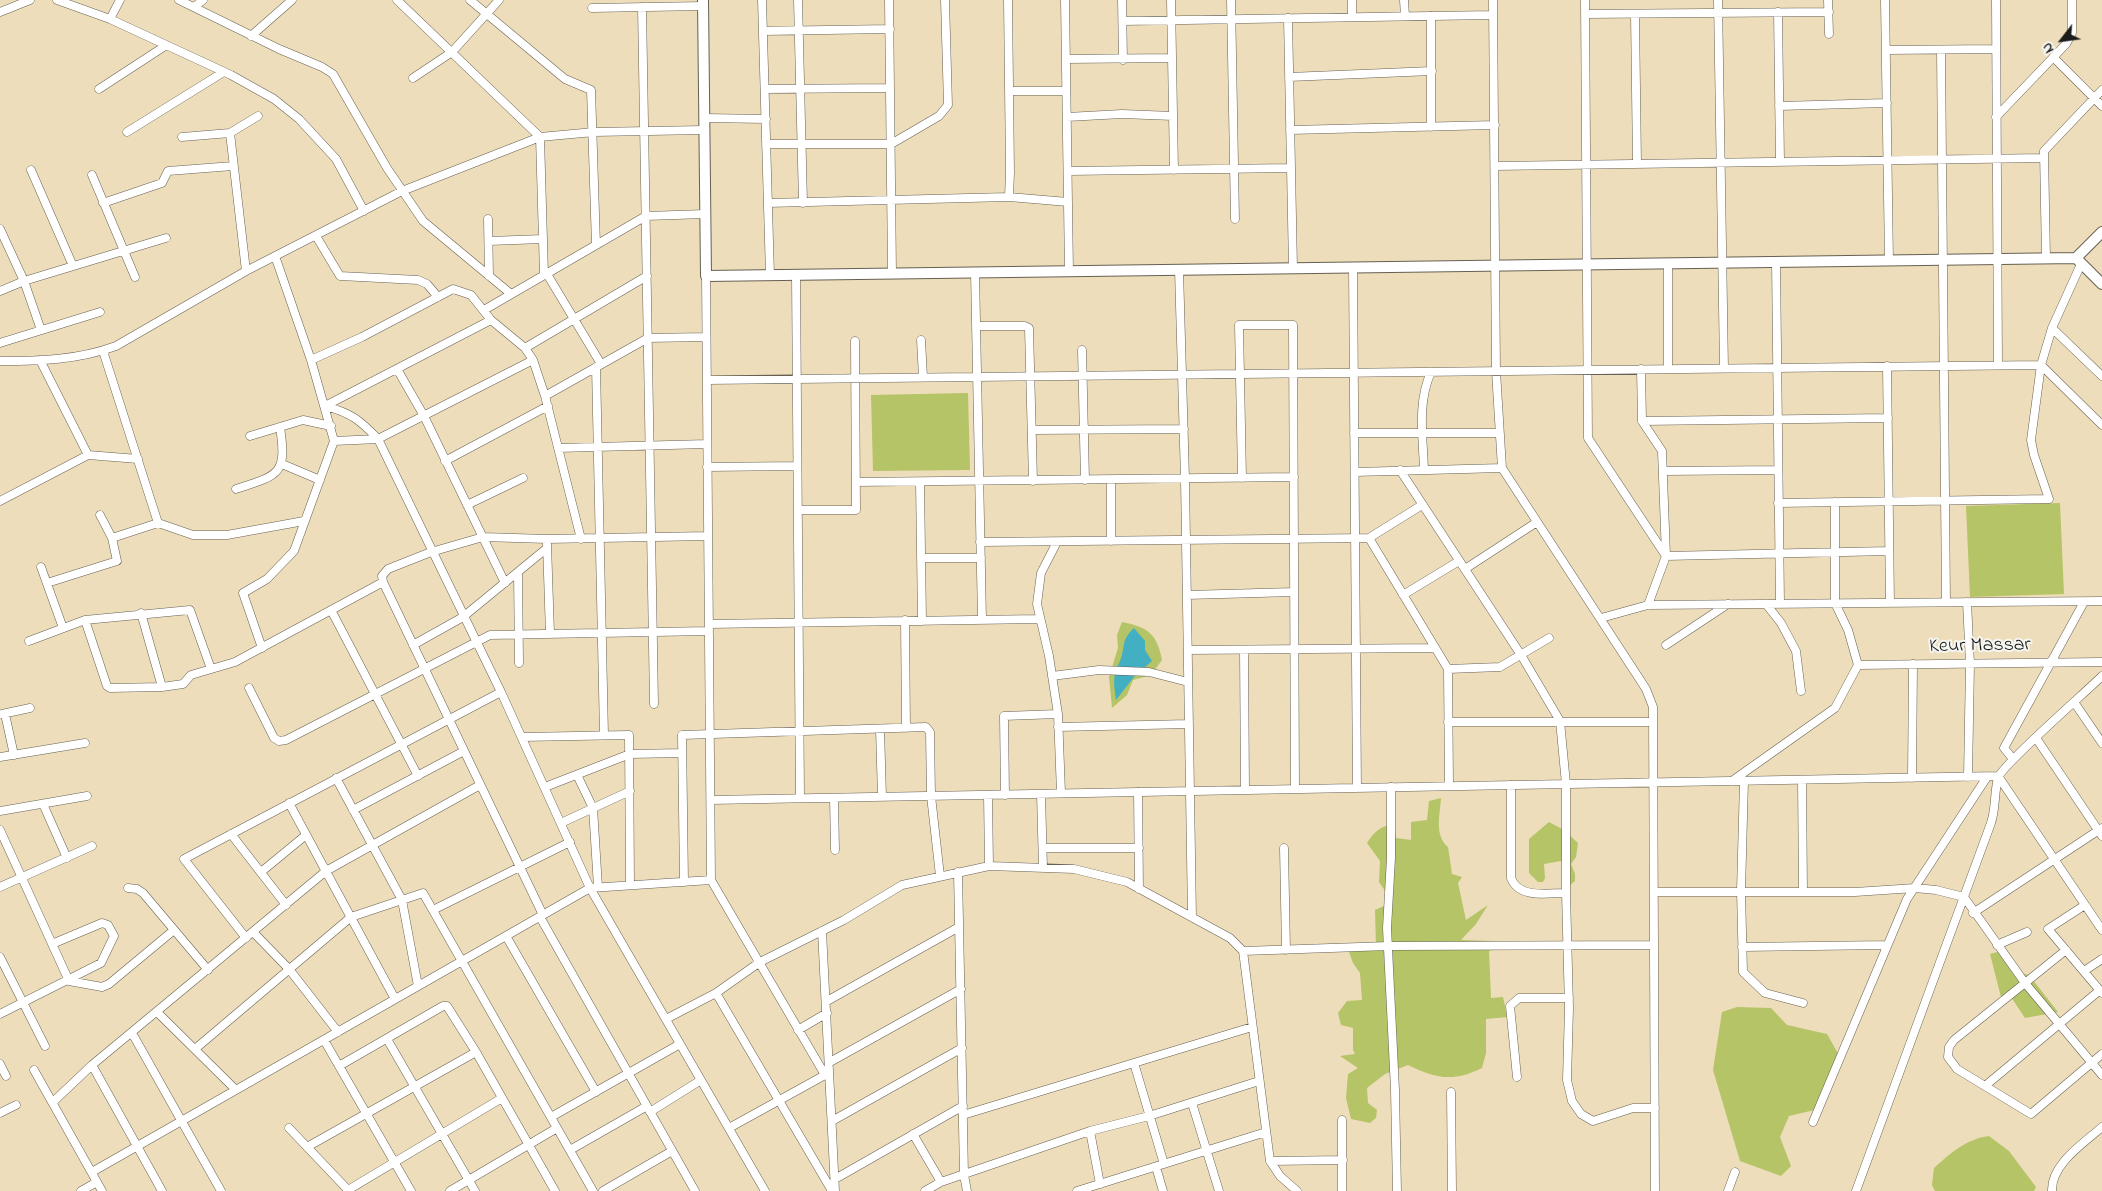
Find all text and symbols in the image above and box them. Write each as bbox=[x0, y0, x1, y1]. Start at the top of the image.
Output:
north arrow bbox=[2037, 15, 2087, 65]
text: N bbox=[2037, 38, 2060, 57]
street label: Keur Massar bbox=[1929, 634, 2031, 660]

